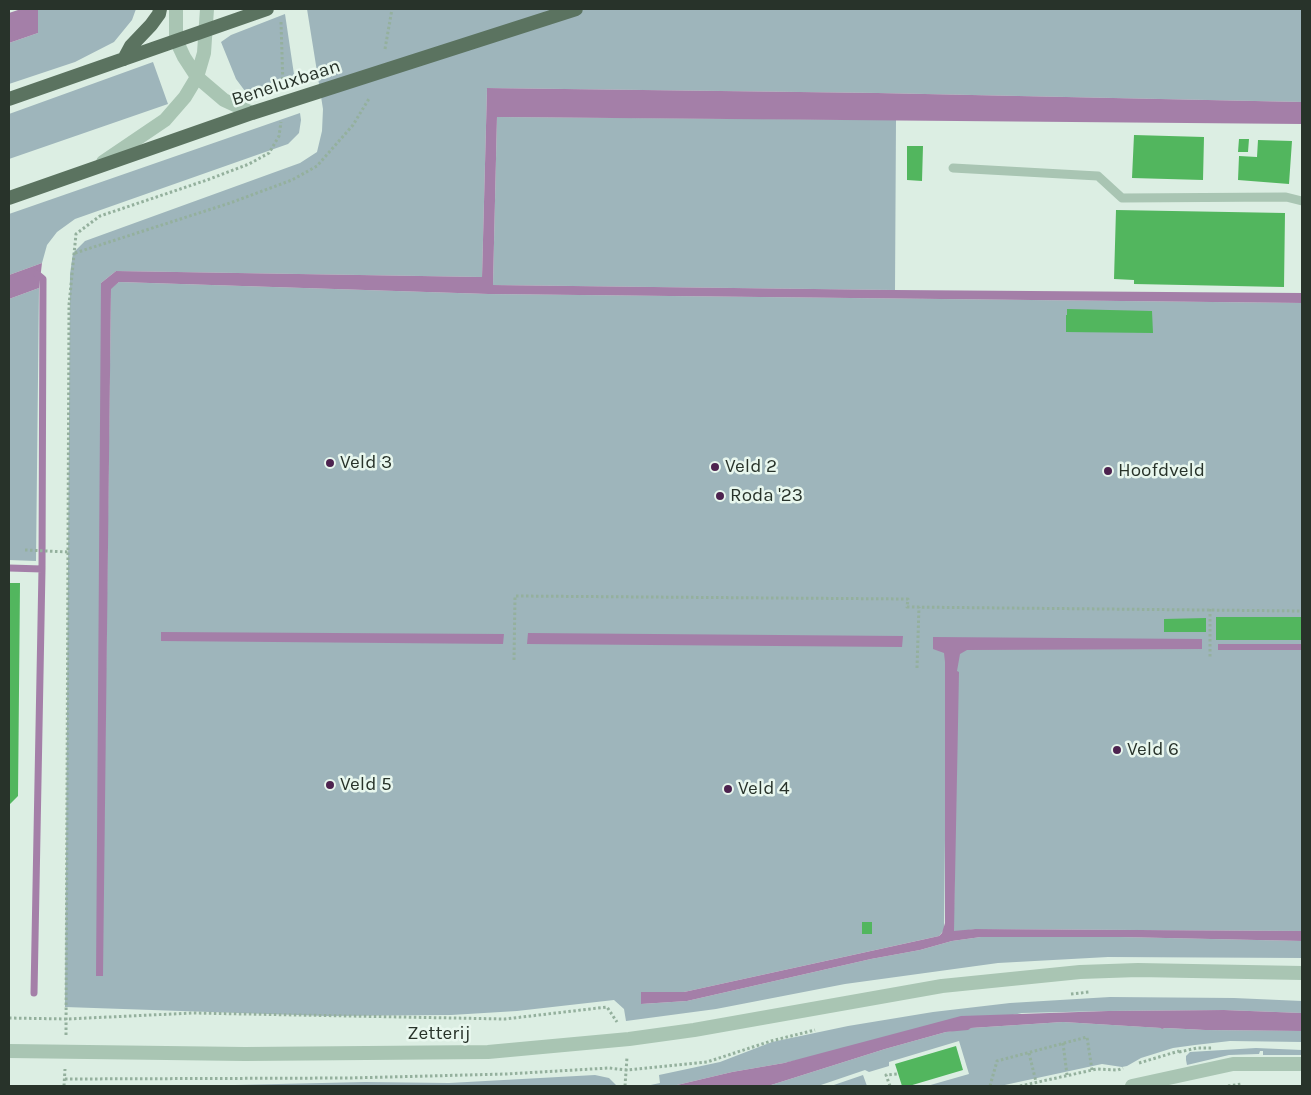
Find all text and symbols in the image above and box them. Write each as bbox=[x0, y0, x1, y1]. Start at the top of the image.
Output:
street label: Beneluxbaan bbox=[229, 55, 343, 111]
place label: Veld 3 bbox=[340, 452, 392, 474]
place label: Veld 2 bbox=[725, 456, 777, 478]
marker: Veld 3 bbox=[324, 457, 336, 469]
place label: Hoofdveld bbox=[1118, 460, 1205, 482]
marker: Veld 2 bbox=[709, 461, 721, 473]
marker: Hoofdveld bbox=[1102, 465, 1114, 477]
place label: Roda '23 bbox=[730, 485, 803, 507]
marker: Roda '23 bbox=[714, 490, 726, 502]
place label: Veld 6 bbox=[1127, 739, 1179, 761]
marker: Veld 6 bbox=[1111, 744, 1123, 756]
place label: Veld 5 bbox=[340, 774, 392, 796]
place label: Veld 4 bbox=[738, 778, 790, 800]
marker: Veld 5 bbox=[324, 779, 336, 791]
marker: Veld 4 bbox=[722, 783, 734, 795]
street label: Zetterij bbox=[407, 1023, 471, 1045]

